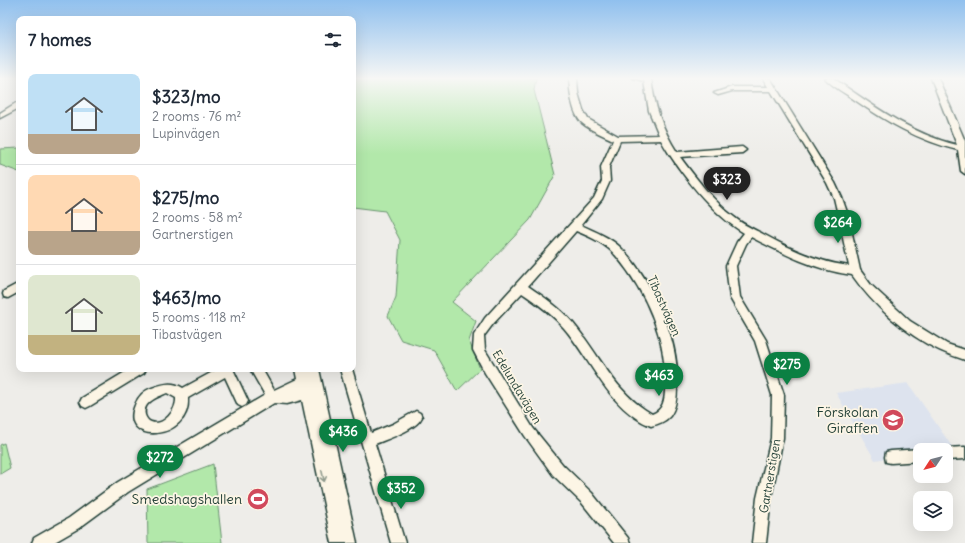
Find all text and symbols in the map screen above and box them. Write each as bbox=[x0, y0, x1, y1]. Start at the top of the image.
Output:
text: 7 homes bbox=[28, 29, 92, 51]
icon: filters bbox=[322, 29, 344, 51]
text: $323/mo bbox=[152, 86, 220, 108]
icon: home bbox=[60, 90, 108, 138]
text: 2 rooms · 76 m² bbox=[152, 108, 241, 125]
text: Lupinvägen bbox=[152, 125, 220, 142]
pin: $323 bbox=[703, 167, 751, 201]
text: $323 bbox=[712, 171, 742, 188]
text: $275/mo bbox=[152, 187, 219, 209]
icon: home bbox=[60, 191, 108, 239]
text: 2 rooms · 58 m² bbox=[152, 209, 243, 226]
pin: $264 bbox=[814, 210, 862, 244]
text: $264 bbox=[823, 214, 853, 231]
text: Gartnerstigen bbox=[152, 226, 233, 243]
street label: Tibastvägen bbox=[644, 273, 684, 338]
text: $463/mo bbox=[152, 287, 221, 309]
icon: home bbox=[60, 291, 108, 339]
text: 5 rooms · 118 m² bbox=[152, 309, 246, 326]
text: Tibastvägen bbox=[152, 326, 222, 343]
street label: Edelundavägen bbox=[489, 347, 545, 426]
pin: $275 bbox=[763, 352, 811, 386]
text: $275 bbox=[773, 356, 801, 373]
pin: $463 bbox=[635, 363, 683, 397]
text: $463 bbox=[644, 367, 674, 384]
place label: Förskolan Giraffen bbox=[817, 403, 878, 437]
school or university icon: Förskolan Giraffen bbox=[880, 407, 906, 433]
pin: $436 bbox=[319, 419, 367, 453]
text: $436 bbox=[328, 423, 358, 440]
street label: Gartnerstigen bbox=[756, 438, 783, 514]
north arrow bbox=[913, 443, 953, 483]
map controls bbox=[913, 443, 953, 531]
pin: $272 bbox=[136, 445, 184, 479]
text: $272 bbox=[146, 449, 174, 466]
one-way arrow bbox=[320, 469, 328, 482]
pin: $352 bbox=[377, 476, 425, 510]
text: $352 bbox=[386, 480, 416, 497]
sports icon: Smedshagshallen bbox=[245, 486, 271, 512]
place label: Smedshagshallen bbox=[132, 490, 242, 508]
button: layers bbox=[913, 491, 953, 531]

